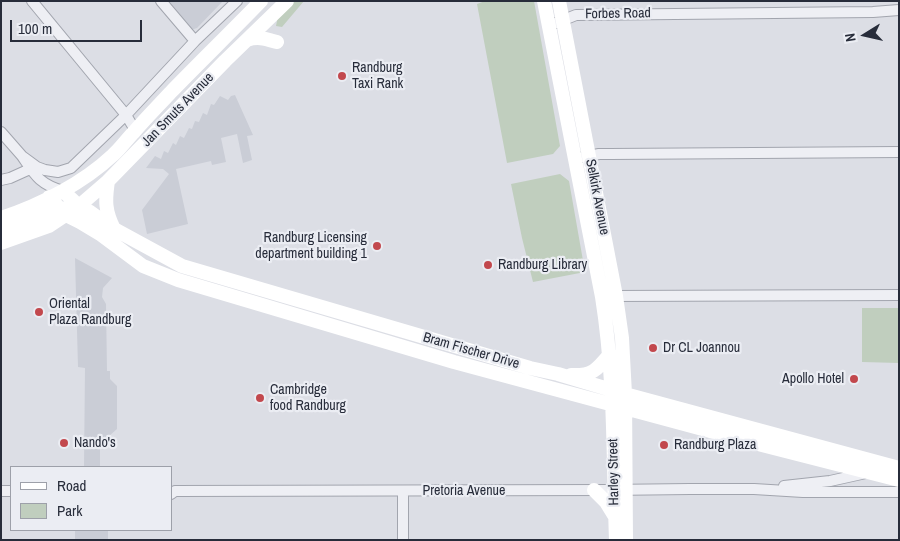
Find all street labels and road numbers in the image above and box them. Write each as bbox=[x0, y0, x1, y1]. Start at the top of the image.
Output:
street label: Forbes Road bbox=[585, 5, 651, 23]
street label: Jan Smuts Avenue bbox=[139, 70, 217, 150]
street label: Selkirk Avenue bbox=[581, 158, 613, 236]
street label: Bram Fischer Drive bbox=[421, 329, 521, 373]
street label: Harley Street bbox=[605, 438, 623, 506]
street label: Pretoria Avenue bbox=[423, 483, 505, 499]

